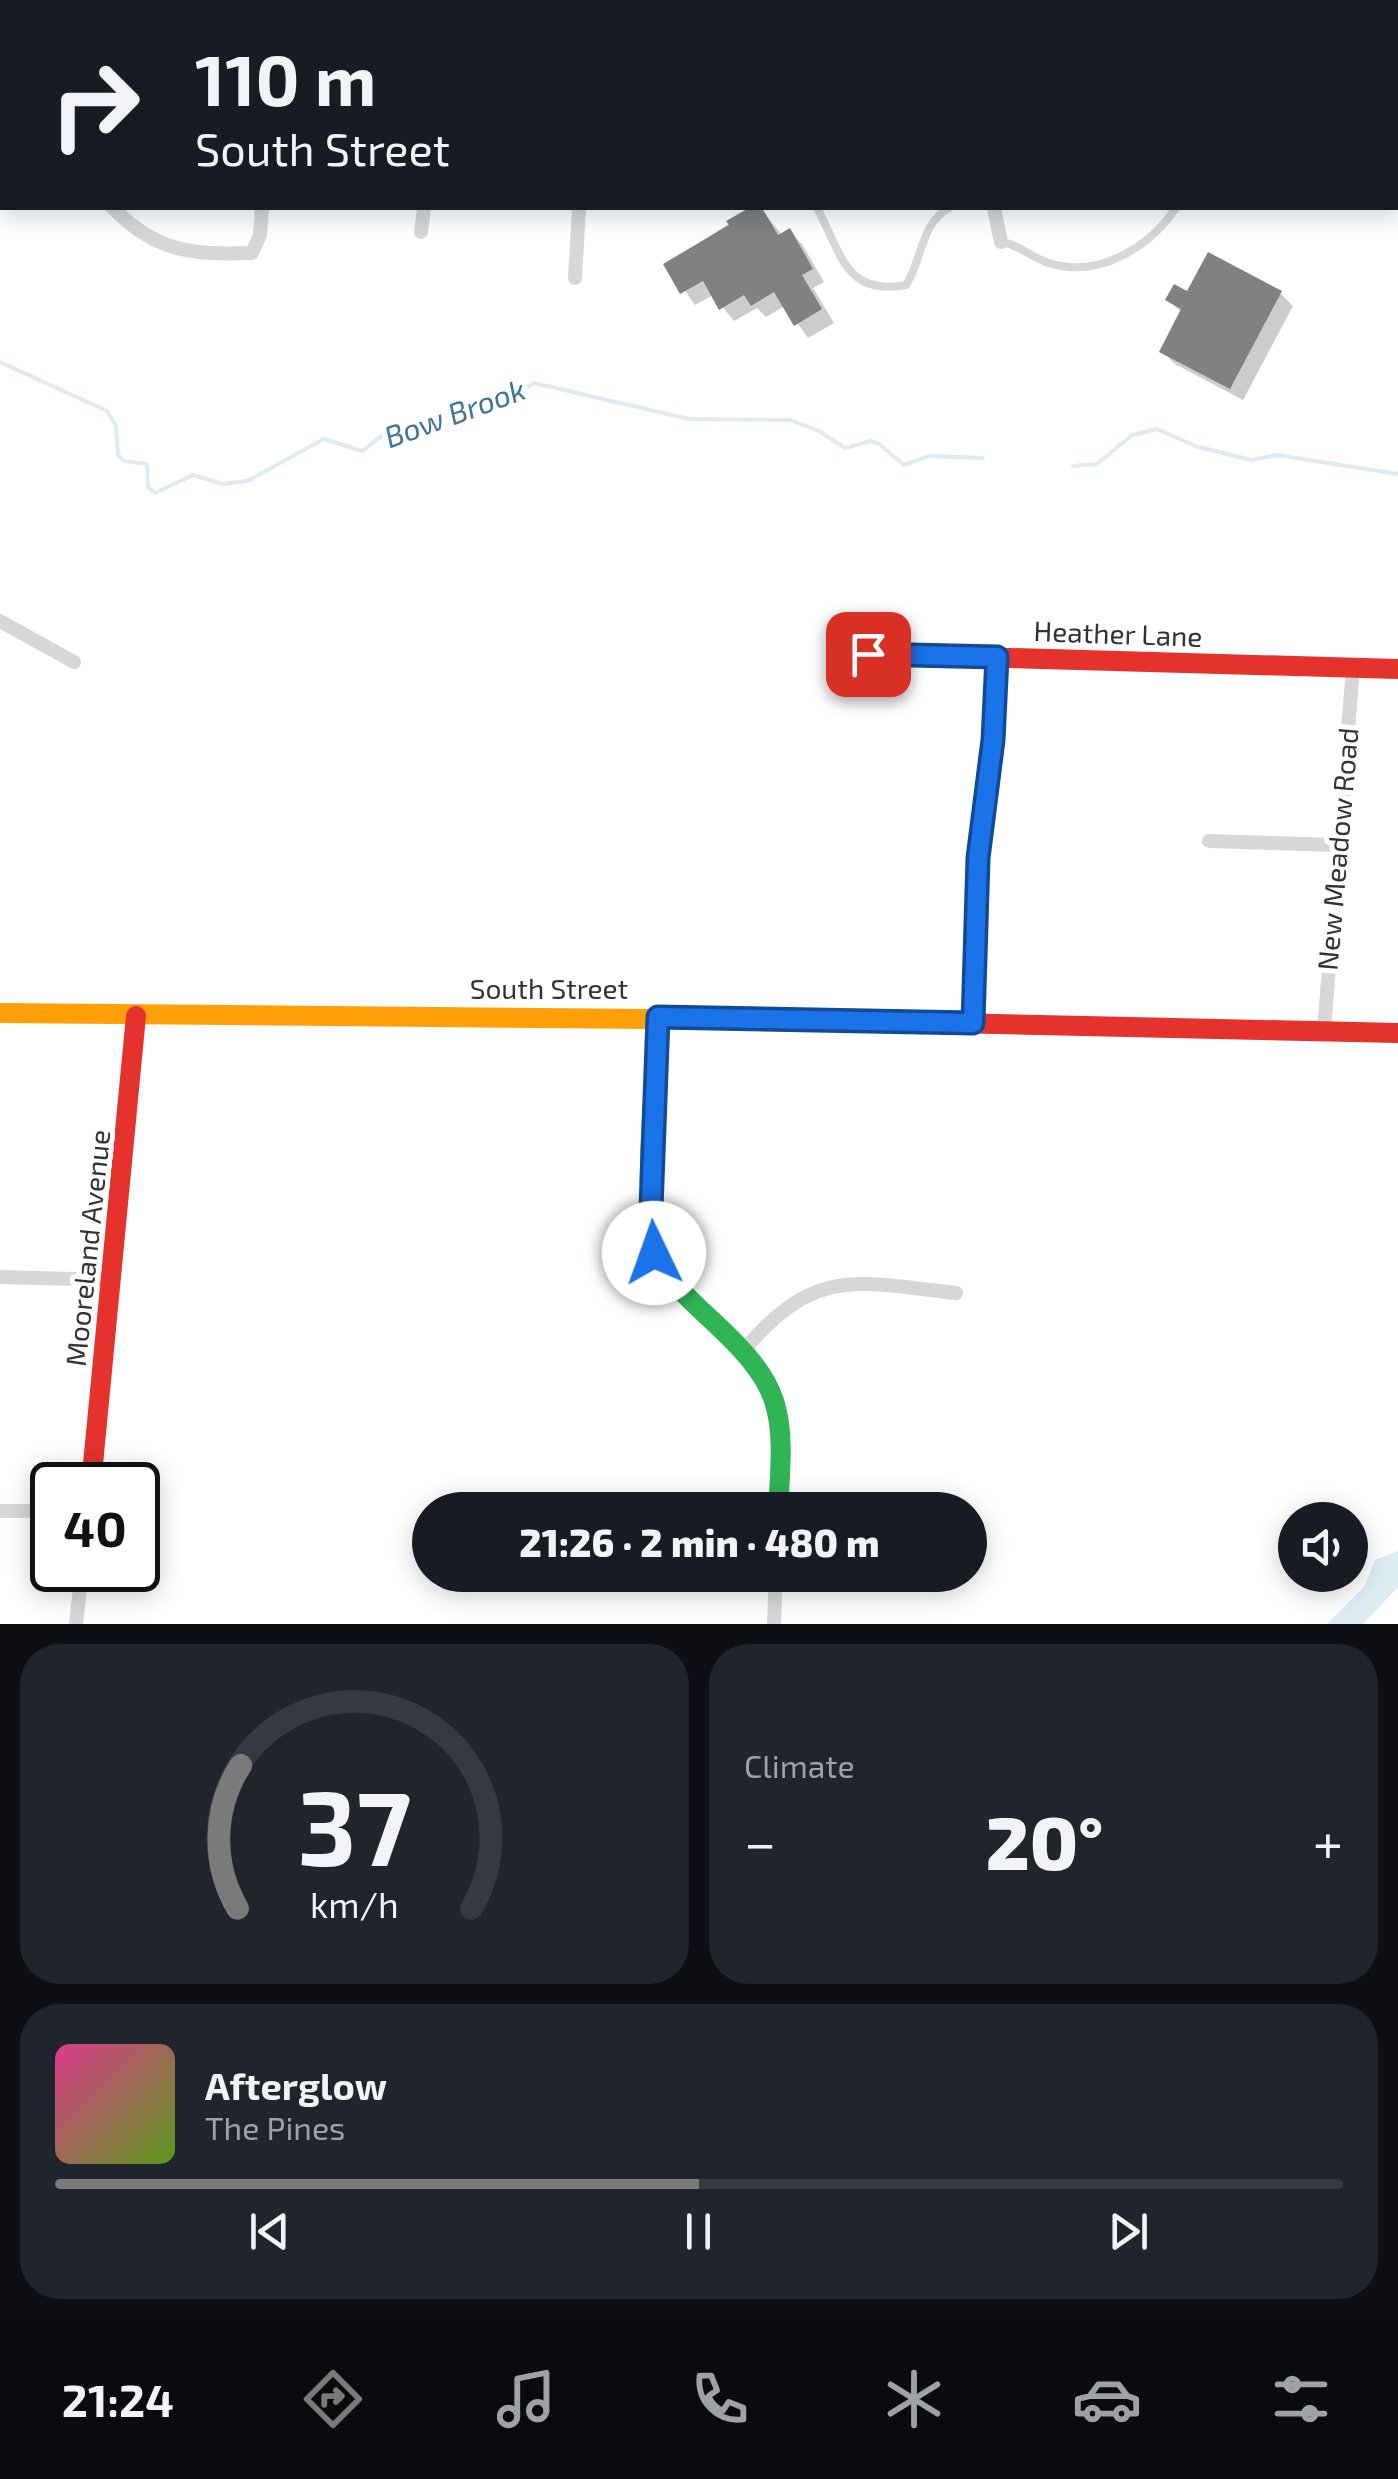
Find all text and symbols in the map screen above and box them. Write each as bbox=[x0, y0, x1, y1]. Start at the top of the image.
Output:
text: 110 m bbox=[195, 36, 376, 120]
icon: right bbox=[30, 40, 160, 170]
text: South Street bbox=[195, 121, 450, 175]
water label: Bow Brook bbox=[379, 370, 530, 454]
pin bbox=[826, 612, 911, 697]
street label: Heather Lane bbox=[1033, 613, 1203, 653]
icon: arrive bbox=[841, 627, 896, 682]
street label: New Meadow Road bbox=[1309, 726, 1365, 972]
street label: South Street bbox=[470, 971, 628, 1005]
street label: Mooreland Avenue bbox=[58, 1128, 116, 1368]
position arrow bbox=[602, 1201, 706, 1305]
speed limit sign: 40 bbox=[30, 1462, 160, 1592]
map controls bbox=[1278, 1502, 1368, 1592]
button: sound bbox=[1278, 1502, 1368, 1592]
text: 21:26 · 2 min · 480 m bbox=[519, 1519, 880, 1565]
text: Climate bbox=[744, 1746, 855, 1784]
text: 37 bbox=[298, 1762, 411, 1887]
text: 20° bbox=[986, 1795, 1103, 1885]
text: − bbox=[744, 1808, 776, 1874]
text: + bbox=[1313, 1808, 1343, 1874]
text: km/h bbox=[310, 1882, 399, 1925]
text: Afterglow bbox=[205, 2062, 387, 2108]
text: The Pines bbox=[205, 2108, 345, 2146]
icon: previous bbox=[242, 2204, 297, 2259]
icon: pause bbox=[671, 2204, 726, 2259]
icon: next bbox=[1101, 2204, 1156, 2259]
icon: directions bbox=[298, 2364, 368, 2434]
icon: music bbox=[491, 2364, 561, 2434]
icon: phone bbox=[685, 2364, 755, 2434]
icon: climate bbox=[879, 2364, 949, 2434]
icon: car bbox=[1072, 2364, 1142, 2434]
icon: filters bbox=[1266, 2364, 1336, 2434]
text: 21:24 bbox=[62, 2372, 174, 2426]

